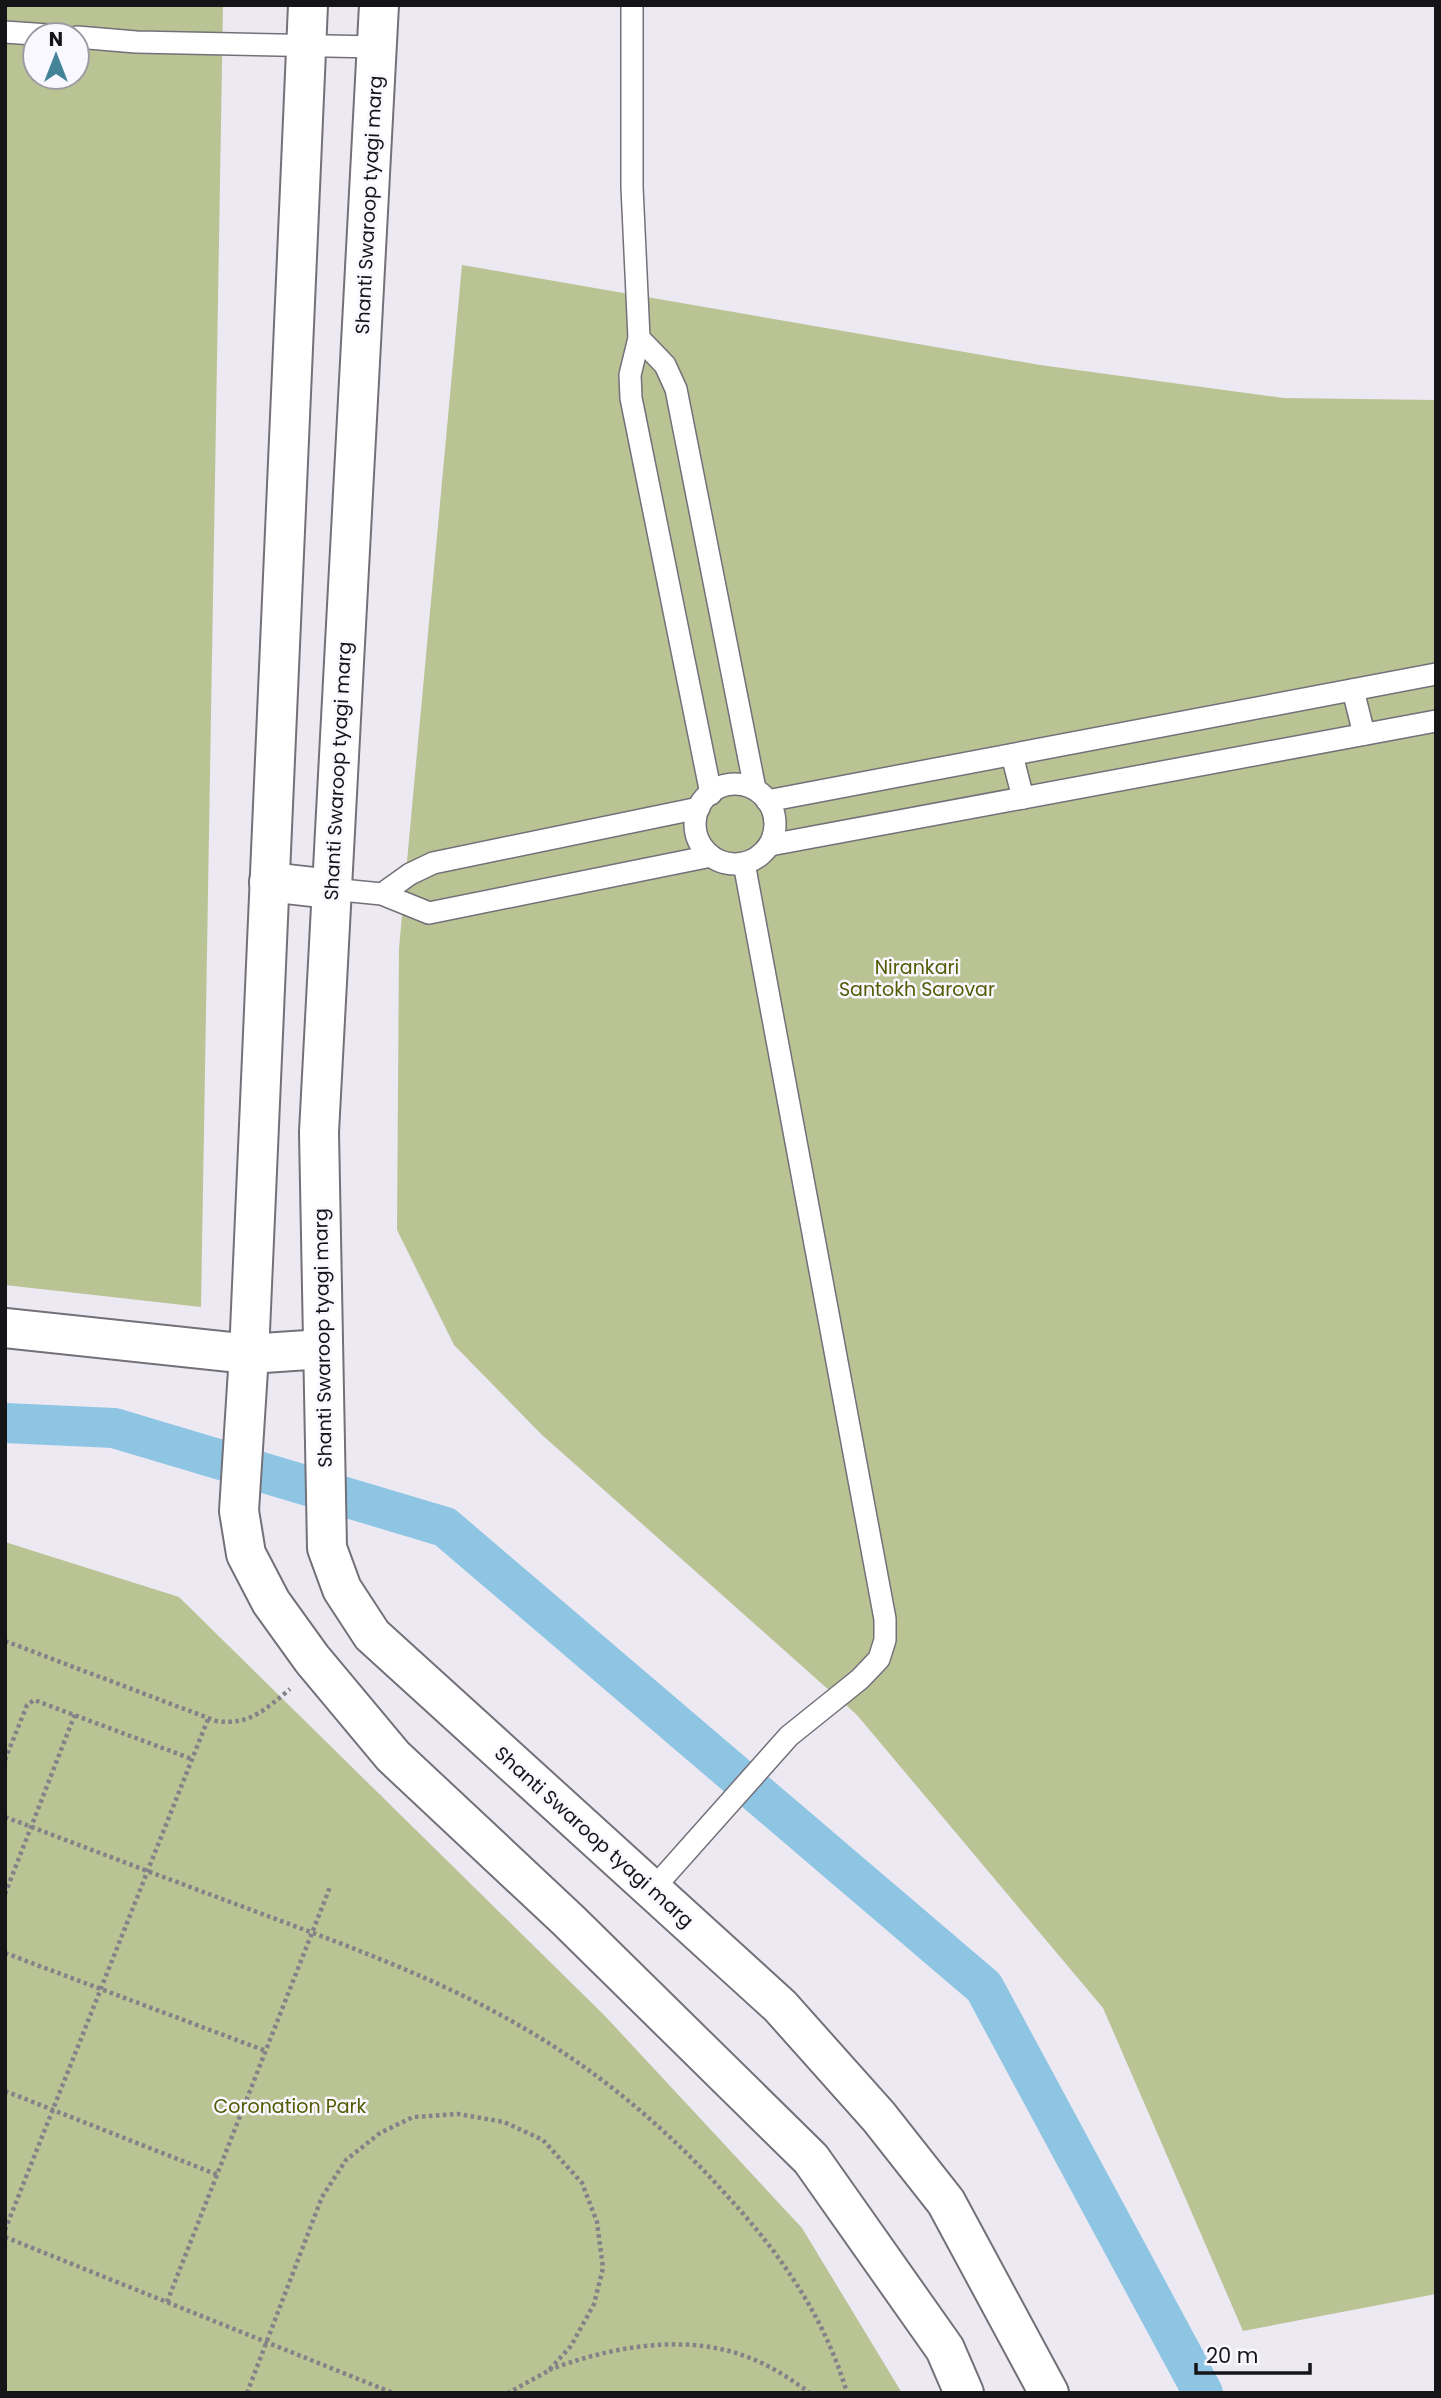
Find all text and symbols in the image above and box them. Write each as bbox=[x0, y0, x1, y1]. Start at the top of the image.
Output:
north arrow bbox=[21, 21, 91, 91]
text: N bbox=[49, 26, 63, 53]
street label: Shanti Swaroop tyagi marg bbox=[349, 75, 389, 335]
street label: Shanti Swaroop tyagi marg bbox=[318, 641, 358, 901]
park label: Nirankari Santokh Sarovar bbox=[839, 954, 995, 1003]
street label: Shanti Swaroop tyagi marg bbox=[307, 1208, 339, 1468]
street label: Shanti Swaroop tyagi marg bbox=[489, 1740, 699, 1934]
park label: Coronation Park bbox=[214, 2093, 367, 2120]
scale bar bbox=[1196, 2332, 1310, 2376]
text: 20 m bbox=[1206, 2341, 1259, 2370]

